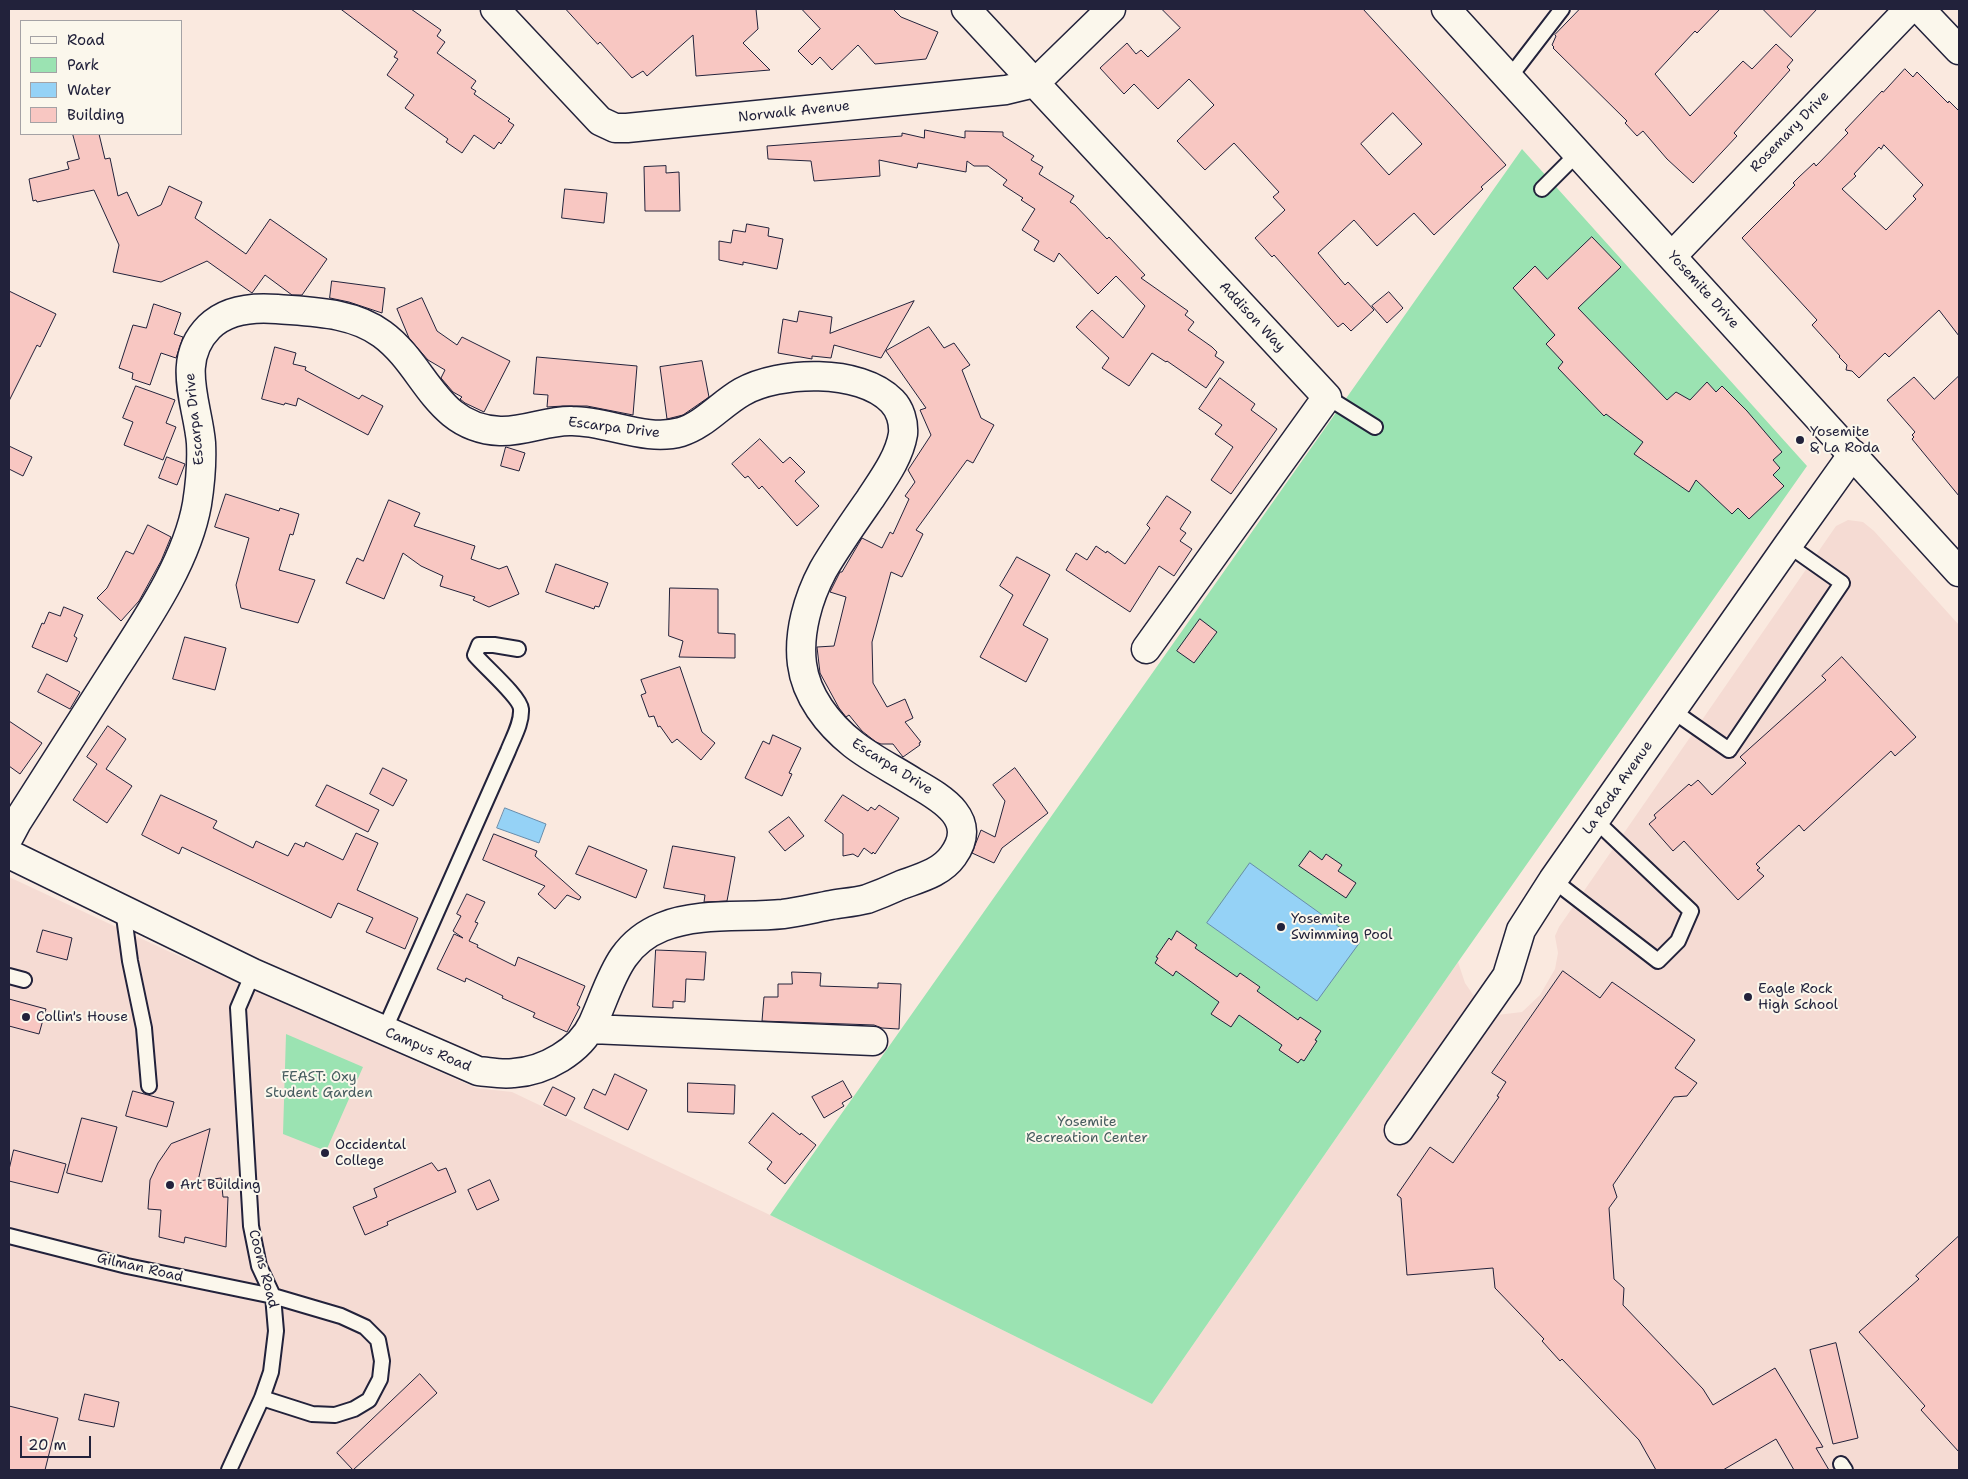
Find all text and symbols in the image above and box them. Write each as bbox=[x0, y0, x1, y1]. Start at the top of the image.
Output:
legend bbox=[20, 20, 182, 135]
text: Road bbox=[67, 30, 105, 50]
text: Park bbox=[67, 55, 99, 75]
text: Water bbox=[67, 80, 111, 100]
street label: Rosemary Drive bbox=[1747, 88, 1833, 176]
street label: Norwalk Avenue bbox=[737, 98, 851, 126]
text: Building bbox=[67, 105, 124, 125]
street label: Yosemite Drive bbox=[1664, 248, 1742, 332]
street label: Addison Way bbox=[1215, 279, 1289, 355]
street label: Escarpa Drive bbox=[182, 372, 208, 466]
street label: Escarpa Drive bbox=[567, 414, 661, 442]
place label: Yosemite & La Roda bbox=[1810, 424, 1880, 457]
marker: Yosemite & La Roda bbox=[1794, 434, 1806, 446]
street label: Escarpa Drive bbox=[848, 735, 936, 799]
street label: La Roda Avenue bbox=[1579, 738, 1657, 838]
place label: Yosemite Swimming Pool bbox=[1291, 911, 1392, 944]
marker: Yosemite Swimming Pool bbox=[1275, 921, 1287, 933]
place label: Eagle Rock High School bbox=[1758, 981, 1838, 1014]
marker: Eagle Rock High School bbox=[1742, 991, 1754, 1003]
place label: Collin's House bbox=[36, 1009, 128, 1025]
marker: Collin's House bbox=[20, 1011, 32, 1023]
street label: Campus Road bbox=[382, 1024, 474, 1076]
park label: FEAST: Oxy Student Garden bbox=[265, 1069, 373, 1102]
park label: Yosemite Recreation Center bbox=[1026, 1114, 1148, 1146]
place label: Occidental College bbox=[335, 1137, 406, 1170]
marker: Occidental College bbox=[319, 1147, 331, 1159]
place label: Art Building bbox=[180, 1177, 261, 1193]
marker: Art Building bbox=[164, 1179, 176, 1191]
street label: Coons Road bbox=[244, 1228, 282, 1310]
street label: Gilman Road bbox=[95, 1250, 185, 1286]
scale bar bbox=[22, 1426, 94, 1458]
text: 20 m bbox=[28, 1435, 67, 1455]

